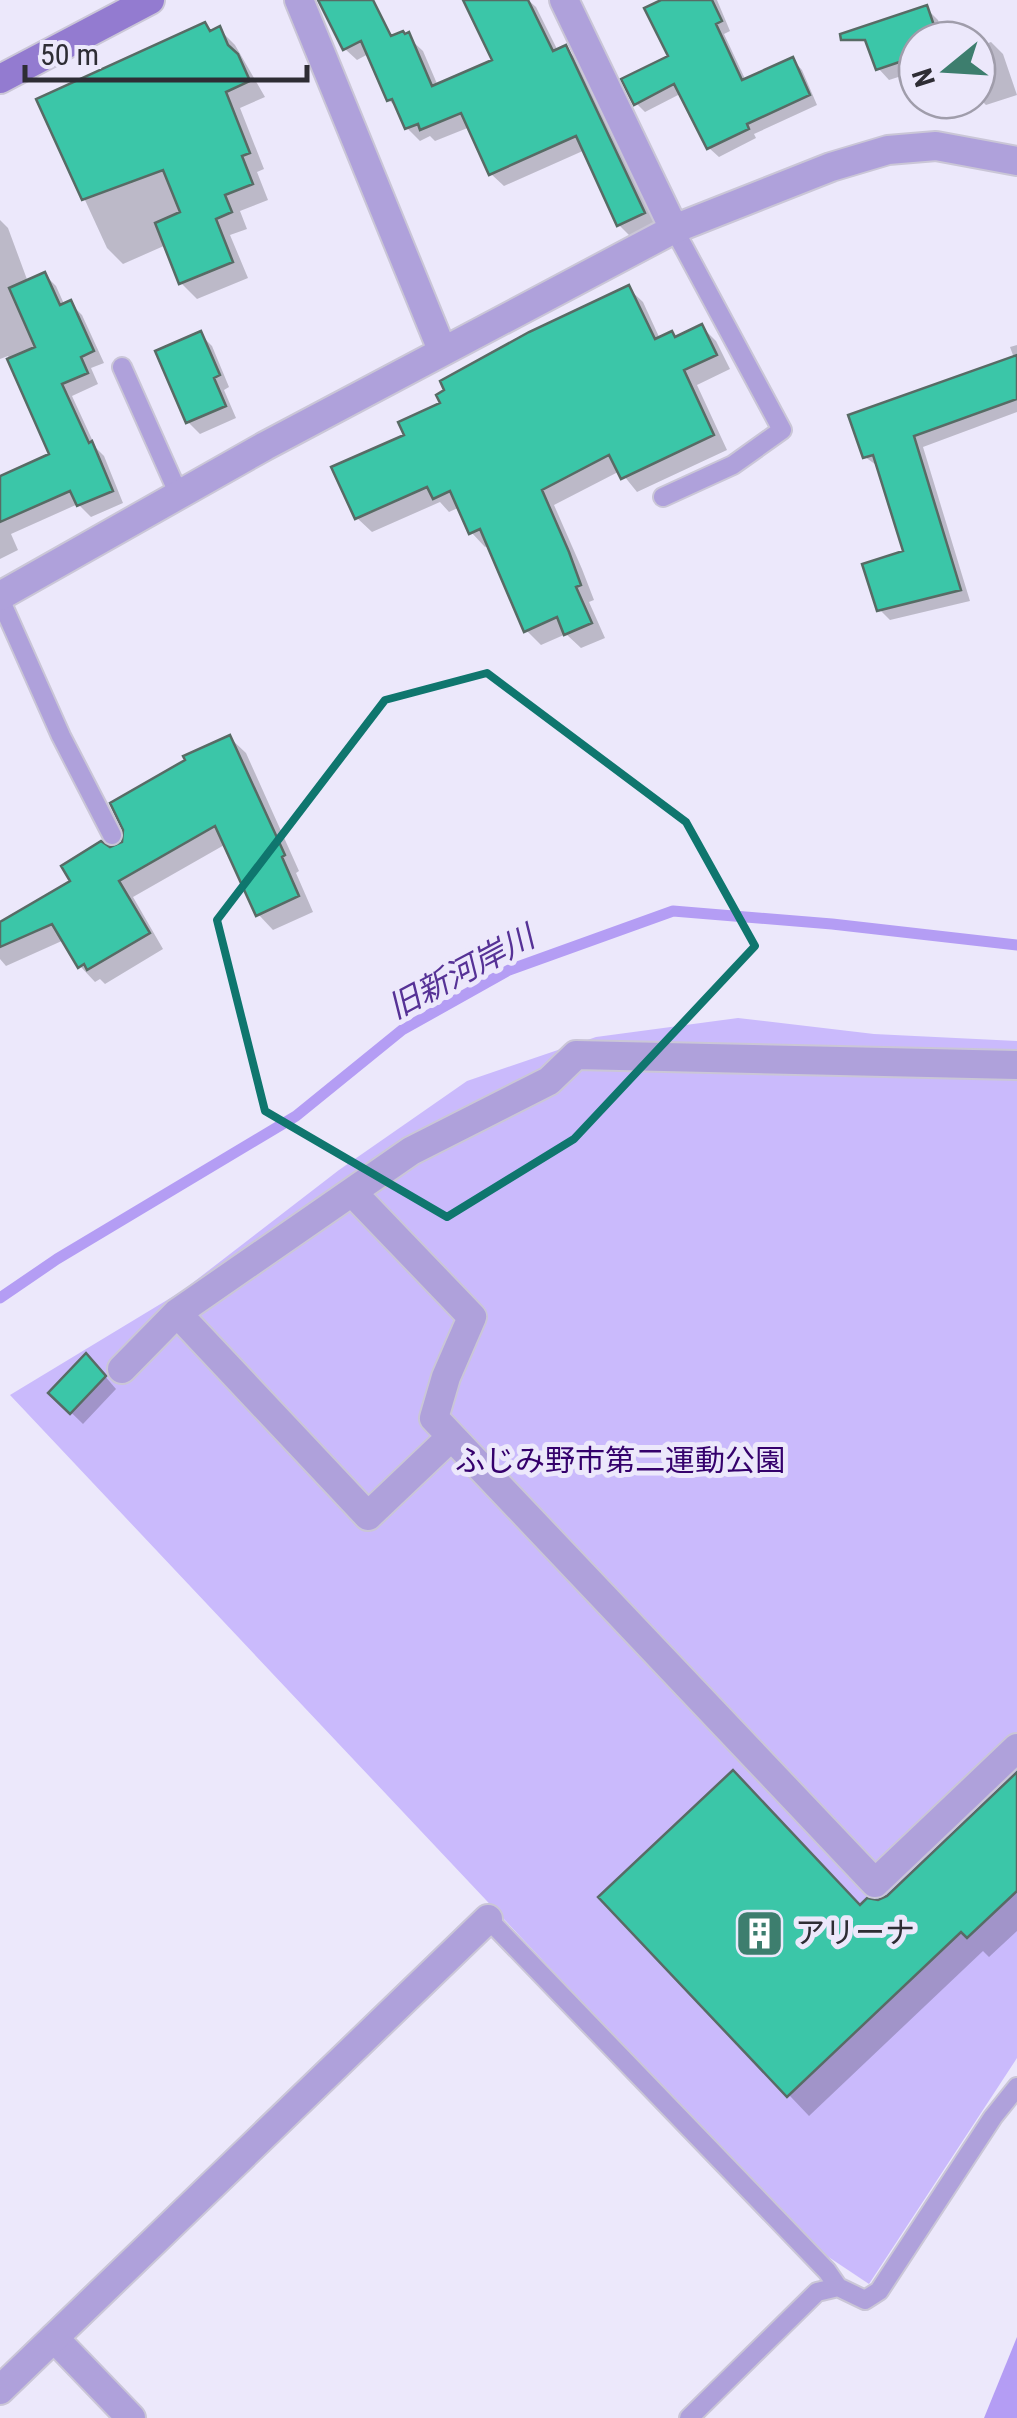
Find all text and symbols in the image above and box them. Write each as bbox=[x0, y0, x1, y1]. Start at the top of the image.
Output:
scale bar bbox=[25, 20, 308, 82]
north arrow bbox=[897, 20, 997, 120]
text: 50 m bbox=[40, 37, 99, 72]
text: N bbox=[905, 64, 942, 91]
water label: 旧新河岸川 bbox=[381, 916, 543, 1026]
park label: ふじみ野市第二運動公園 bbox=[455, 1443, 785, 1478]
building icon: アリーナ bbox=[734, 1907, 786, 1959]
place label: アリーナ bbox=[795, 1915, 915, 1950]

